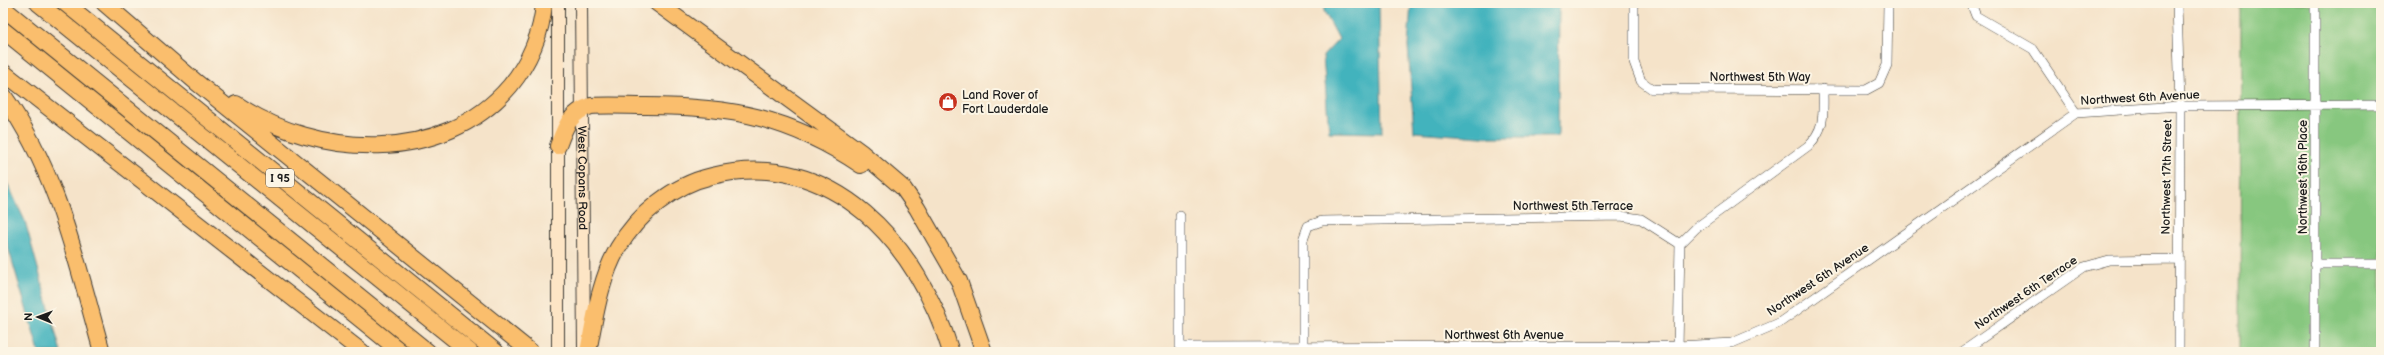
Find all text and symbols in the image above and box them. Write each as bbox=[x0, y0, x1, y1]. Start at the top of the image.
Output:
street label: Northwest 5th Way bbox=[1710, 70, 1811, 85]
street label: Northwest 6th Avenue bbox=[2080, 87, 2200, 109]
place label: Land Rover of Fort Lauderdale bbox=[962, 88, 1048, 117]
shop icon: Land Rover of Fort Lauderdale bbox=[937, 91, 959, 113]
street label: Northwest 17th Street bbox=[2158, 119, 2176, 235]
street label: Northwest 16th Place bbox=[2296, 120, 2311, 234]
street label: West Copans Road bbox=[575, 126, 590, 230]
road number: I 95 bbox=[266, 169, 294, 187]
street label: Northwest 5th Terrace bbox=[1513, 199, 1633, 214]
street label: Northwest 6th Avenue bbox=[1764, 240, 1872, 320]
street label: Northwest 6th Terrace bbox=[1972, 253, 2080, 333]
north arrow bbox=[18, 297, 58, 337]
text: N bbox=[22, 313, 35, 321]
street label: Northwest 6th Avenue bbox=[1444, 328, 1564, 343]

